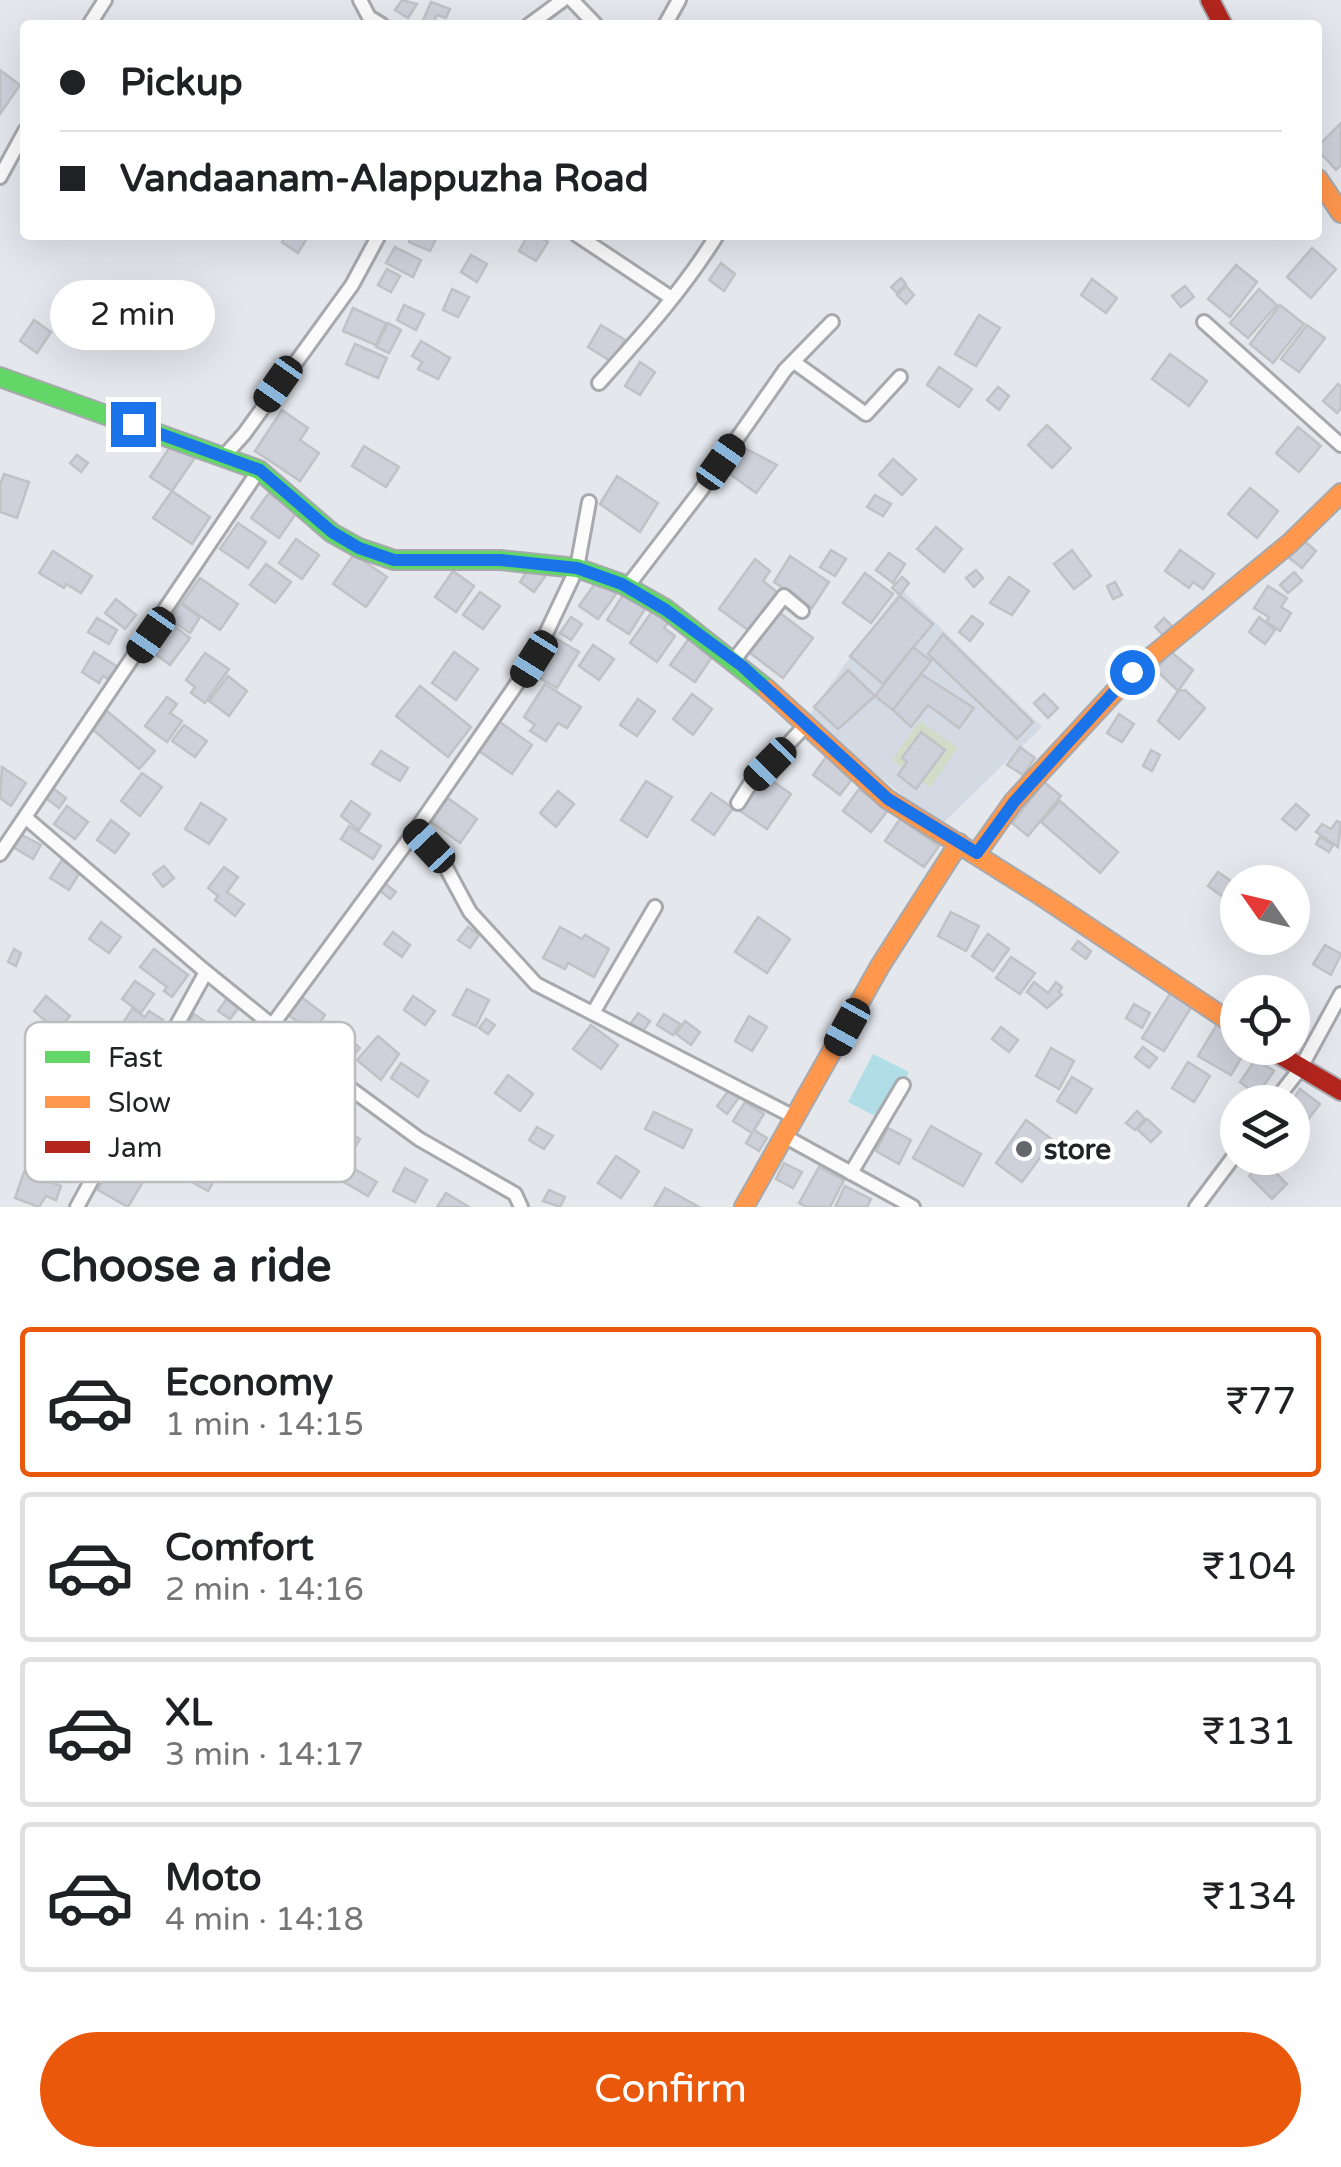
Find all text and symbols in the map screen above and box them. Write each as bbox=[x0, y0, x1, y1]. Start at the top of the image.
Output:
text: Pickup bbox=[120, 60, 243, 106]
text: Vandaanam-Alappuzha Road bbox=[120, 156, 649, 202]
callout: 2 min bbox=[51, 279, 216, 349]
text: 2 min bbox=[90, 296, 175, 334]
car bbox=[249, 351, 307, 417]
route end bbox=[111, 402, 156, 447]
car bbox=[692, 429, 750, 495]
car bbox=[122, 602, 180, 668]
car bbox=[505, 626, 563, 692]
route start bbox=[1110, 650, 1155, 695]
car bbox=[738, 732, 802, 796]
car bbox=[398, 814, 460, 878]
north arrow bbox=[1220, 865, 1310, 955]
map controls bbox=[1220, 865, 1310, 1175]
button: locate bbox=[1220, 975, 1310, 1065]
car bbox=[819, 993, 875, 1061]
legend bbox=[25, 1022, 355, 1182]
text: Fast bbox=[108, 1041, 163, 1075]
button: layers bbox=[1220, 1085, 1310, 1175]
text: Slow bbox=[108, 1086, 171, 1120]
text: Jam bbox=[108, 1131, 163, 1165]
place label: store bbox=[1044, 1133, 1111, 1167]
marker: store bbox=[1013, 1138, 1035, 1160]
text: Choose a ride bbox=[40, 1240, 331, 1294]
icon: car bbox=[45, 1357, 135, 1447]
text: Economy bbox=[165, 1360, 333, 1406]
text: ₹77 bbox=[1226, 1379, 1296, 1425]
text: 1 min · 14:15 bbox=[165, 1406, 364, 1444]
icon: car bbox=[45, 1522, 135, 1612]
text: Comfort bbox=[165, 1525, 314, 1571]
text: ₹104 bbox=[1202, 1544, 1296, 1590]
text: 2 min · 14:16 bbox=[165, 1571, 364, 1609]
icon: car bbox=[45, 1687, 135, 1777]
text: XL bbox=[165, 1690, 212, 1736]
text: ₹131 bbox=[1202, 1709, 1296, 1755]
text: 3 min · 14:17 bbox=[165, 1736, 364, 1774]
icon: car bbox=[45, 1852, 135, 1942]
text: Moto bbox=[165, 1855, 261, 1901]
text: ₹134 bbox=[1202, 1874, 1296, 1920]
text: 4 min · 14:18 bbox=[165, 1901, 364, 1939]
button: Confirm bbox=[40, 2032, 1301, 2147]

